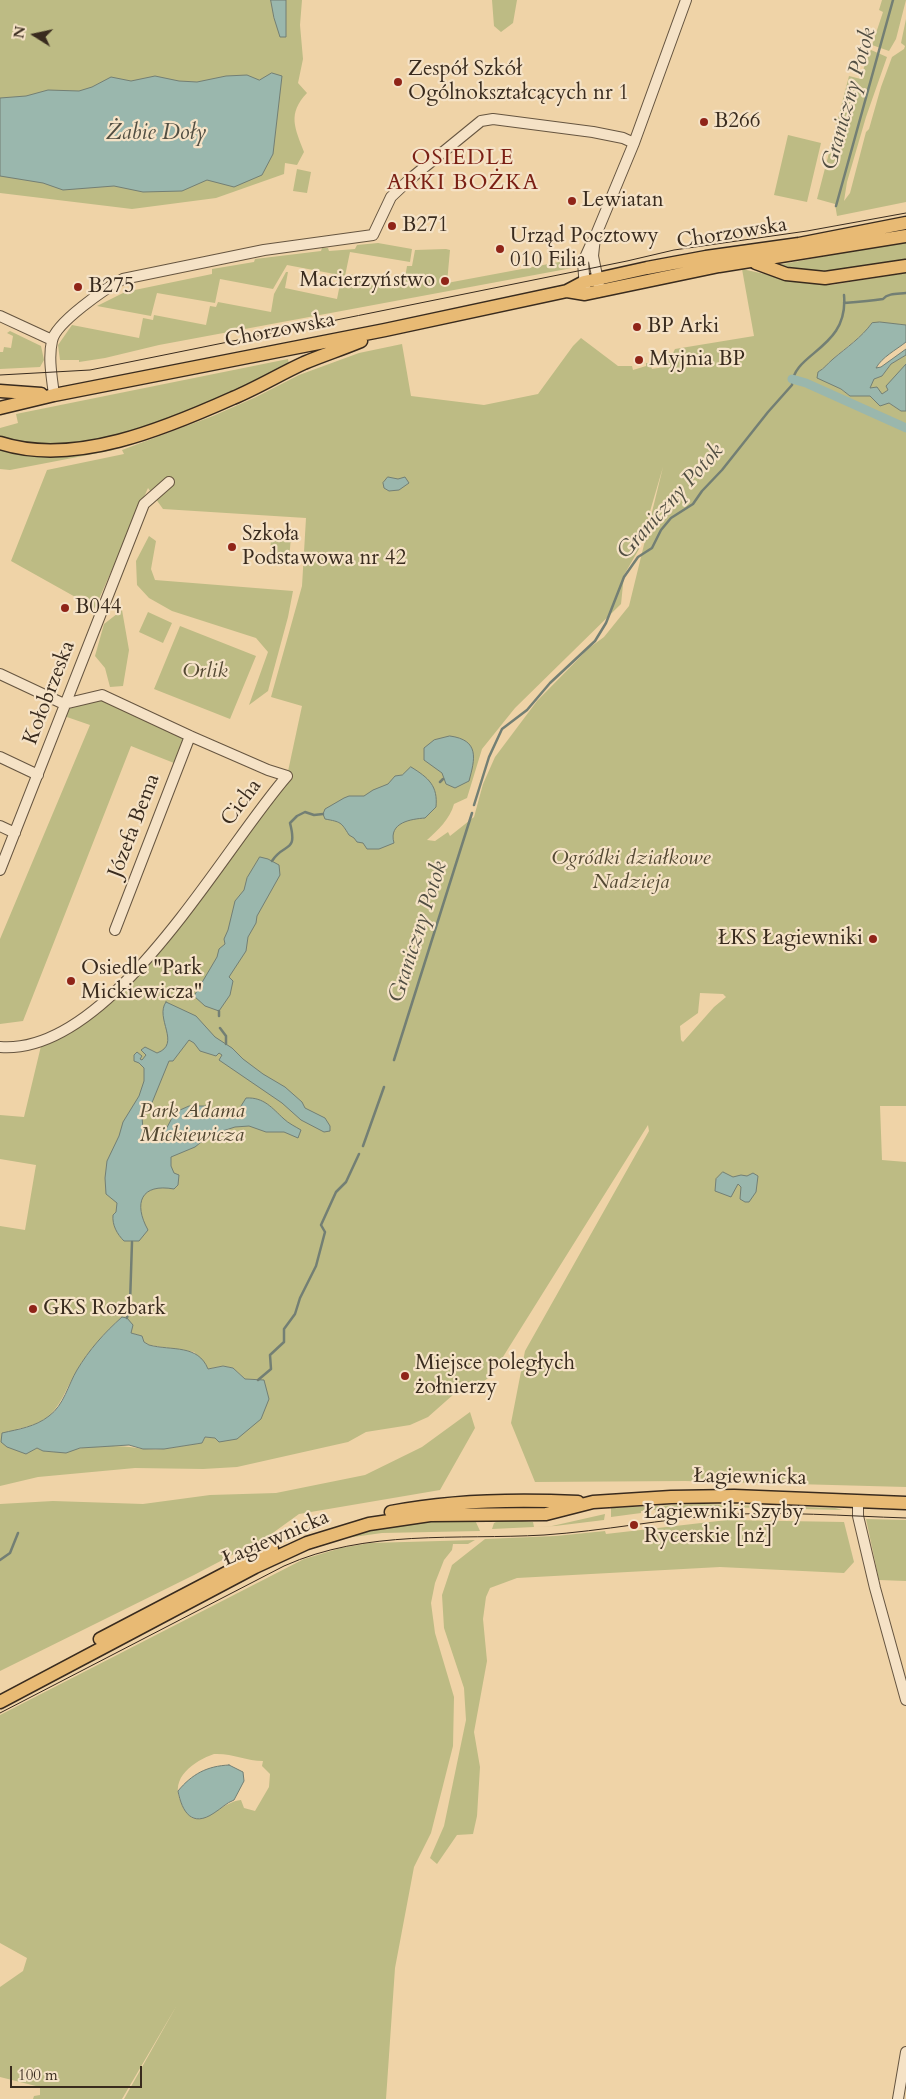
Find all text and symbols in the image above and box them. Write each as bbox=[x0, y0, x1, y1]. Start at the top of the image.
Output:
north arrow bbox=[10, 10, 60, 60]
text: N bbox=[9, 25, 30, 40]
water label: Graniczny Potok bbox=[817, 25, 883, 173]
place label: Zespół Szkół Ogólnokształcących nr 1 bbox=[408, 57, 629, 107]
marker: Zespół Szkół Ogólnokształcących nr 1 bbox=[392, 76, 404, 88]
place label: B266 bbox=[714, 109, 761, 135]
marker: B266 bbox=[698, 116, 710, 128]
water label: Żabie Doły bbox=[106, 121, 206, 147]
district label: OSIEDLE ARKI BOŻKA bbox=[386, 146, 540, 198]
place label: Lewiatan bbox=[582, 188, 664, 214]
marker: Lewiatan bbox=[566, 195, 578, 207]
place label: B271 bbox=[402, 213, 449, 239]
street label: Chorzowska bbox=[675, 213, 789, 255]
marker: B271 bbox=[386, 220, 398, 232]
place label: Urząd Pocztowy 010 Filia bbox=[510, 224, 659, 274]
marker: Urząd Pocztowy 010 Filia bbox=[494, 243, 506, 255]
place label: Macierzyństwo bbox=[299, 268, 435, 294]
place label: B275 bbox=[88, 274, 135, 300]
marker: Macierzyństwo bbox=[439, 275, 451, 287]
marker: B275 bbox=[72, 281, 84, 293]
street label: Chorzowska bbox=[223, 308, 337, 354]
place label: BP Arki bbox=[647, 314, 719, 340]
marker: BP Arki bbox=[631, 321, 643, 333]
place label: Myjnia BP bbox=[649, 347, 745, 373]
marker: Myjnia BP bbox=[633, 354, 645, 366]
water label: Graniczny Potok bbox=[612, 439, 730, 565]
place label: Szkoła Podstawowa nr 42 bbox=[242, 522, 406, 572]
marker: Szkoła Podstawowa nr 42 bbox=[226, 541, 238, 553]
place label: B044 bbox=[75, 595, 122, 621]
marker: B044 bbox=[59, 602, 71, 614]
street label: Kołobrzeska bbox=[19, 637, 81, 749]
park label: Orlik bbox=[182, 659, 228, 685]
street label: Józefa Bema bbox=[104, 771, 166, 881]
street label: Cicha bbox=[216, 775, 268, 831]
park label: Ogródki działkowe Nadzieja bbox=[551, 846, 711, 896]
water label: Graniczny Potok bbox=[384, 858, 454, 1006]
place label: ŁKS Łagiewniki bbox=[718, 926, 863, 952]
marker: ŁKS Łagiewniki bbox=[867, 933, 879, 945]
place label: Osiedle "Park Mickiewicza" bbox=[81, 956, 202, 1006]
marker: Osiedle "Park Mickiewicza" bbox=[65, 975, 77, 987]
park label: Park Adama Mickiewicza bbox=[139, 1099, 245, 1149]
place label: GKS Rozbark bbox=[43, 1296, 166, 1322]
marker: GKS Rozbark bbox=[27, 1303, 39, 1315]
place label: Miejsce poległych żołnierzy bbox=[415, 1351, 575, 1401]
marker: Miejsce poległych żołnierzy bbox=[399, 1370, 411, 1382]
street label: Łagiewnicka bbox=[693, 1464, 807, 1492]
place label: Łagiewniki Szyby Rycerskie [nż] bbox=[644, 1500, 804, 1550]
street label: Łagiewnicka bbox=[219, 1505, 333, 1573]
marker: Łagiewniki Szyby Rycerskie [nż] bbox=[628, 1519, 640, 1531]
scale bar bbox=[12, 2056, 145, 2088]
text: 100 m bbox=[18, 2065, 58, 2085]

